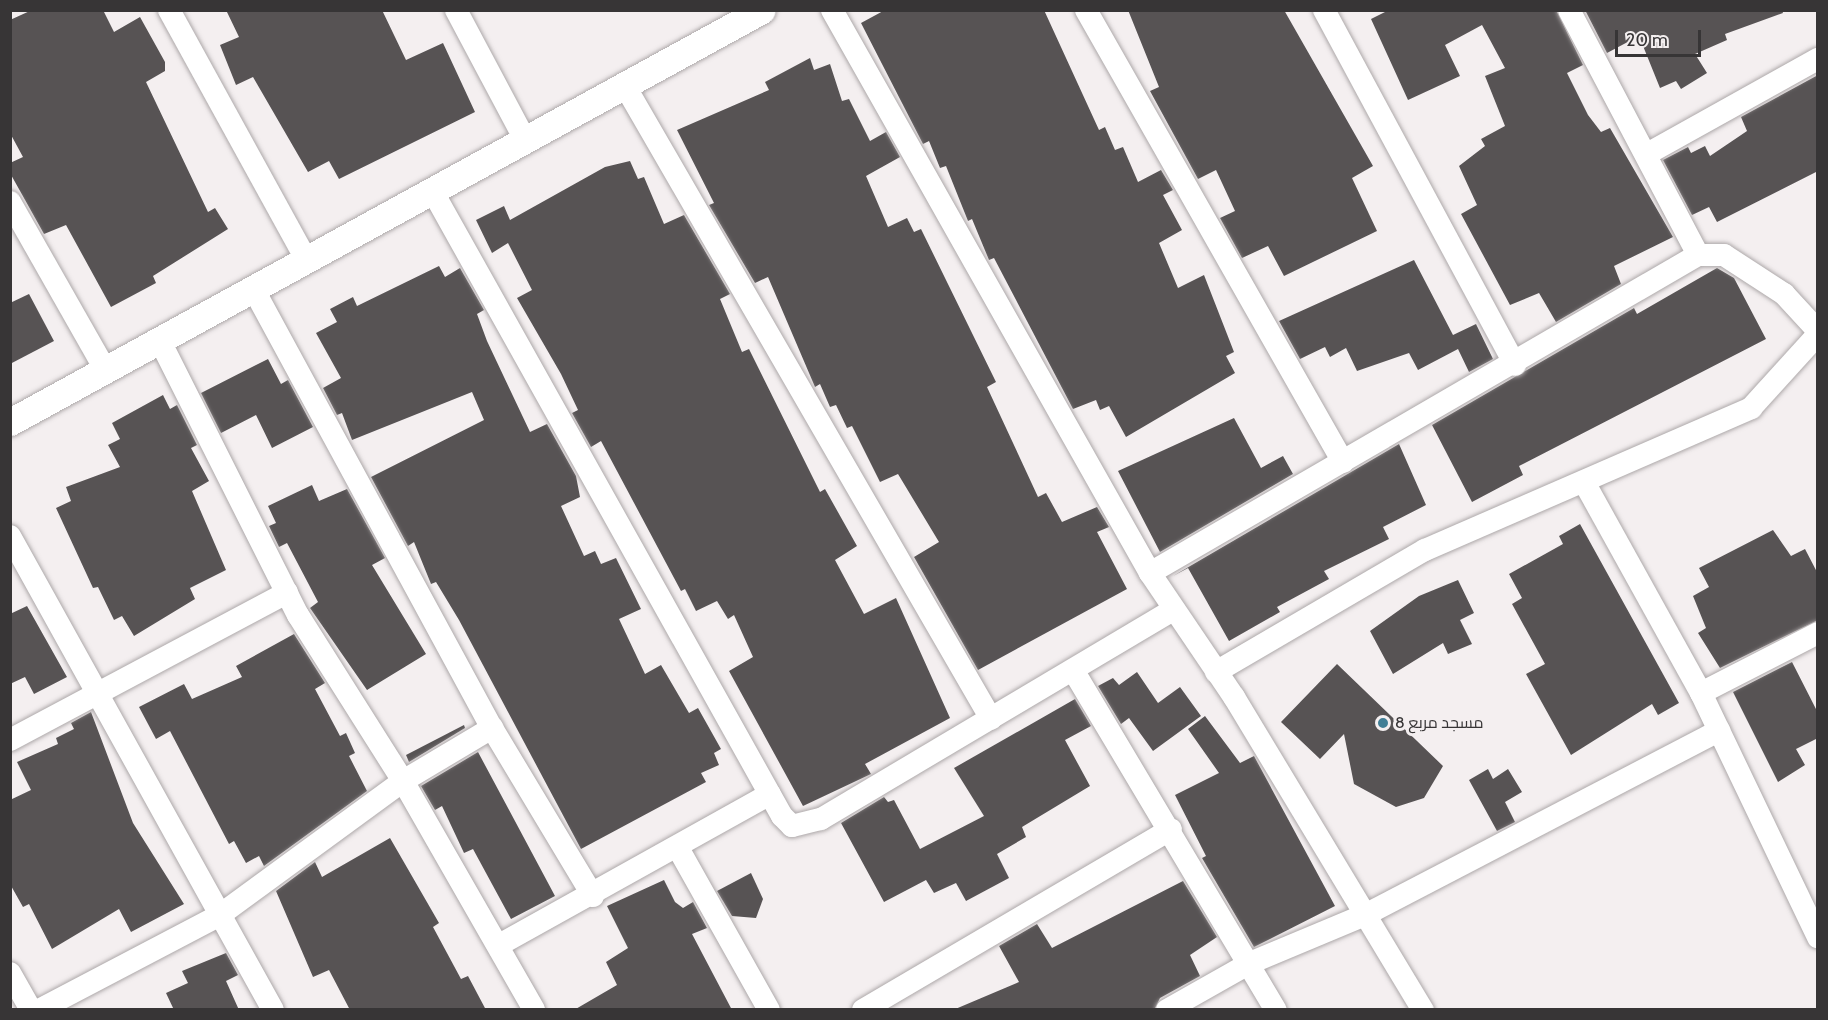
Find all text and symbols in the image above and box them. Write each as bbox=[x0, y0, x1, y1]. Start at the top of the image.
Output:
scale bar bbox=[1618, 18, 1704, 56]
text: 20 m bbox=[1626, 29, 1668, 51]
place label: مسجد مربع 8 bbox=[1395, 713, 1484, 733]
marker: مسجد مربع 8 bbox=[1376, 716, 1390, 730]

